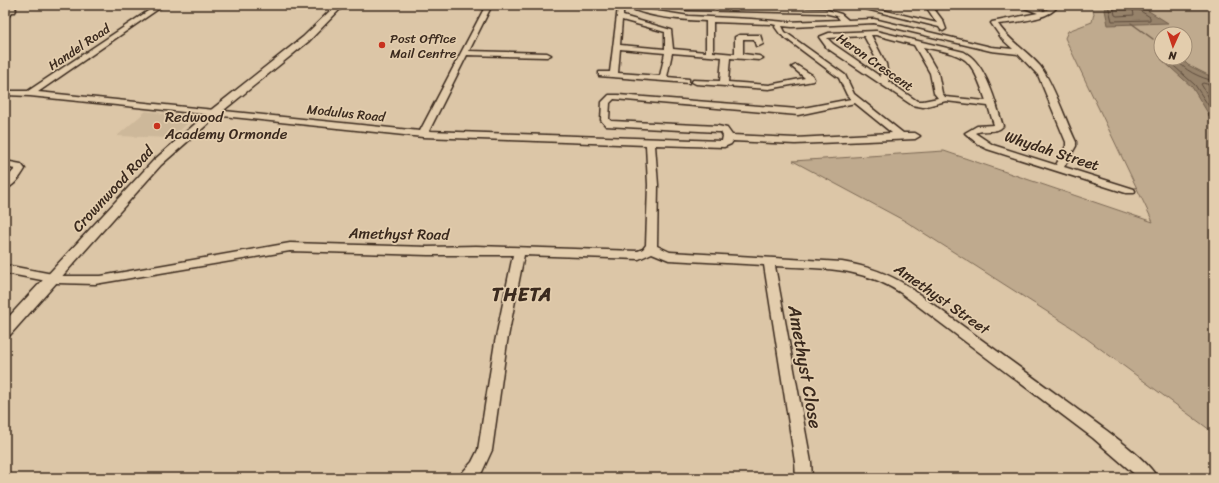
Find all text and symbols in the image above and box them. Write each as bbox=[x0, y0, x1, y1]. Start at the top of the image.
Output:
street label: Handel Road bbox=[43, 17, 116, 76]
north arrow bbox=[1153, 26, 1193, 66]
place label: Post Office Mail Centre bbox=[390, 27, 457, 65]
street label: Heron Crescent bbox=[832, 27, 919, 97]
marker: Post Office Mail Centre bbox=[377, 40, 387, 50]
text: N bbox=[1168, 46, 1178, 65]
street label: Modulus Road bbox=[306, 97, 387, 129]
place label: Redwood Academy Ormonde bbox=[164, 104, 288, 147]
marker: Redwood Academy Ormonde bbox=[152, 121, 162, 131]
street label: Whydah Street bbox=[1001, 123, 1103, 179]
street label: Crownwood Road bbox=[66, 139, 161, 238]
street label: Amethyst Road bbox=[348, 220, 450, 248]
street label: Amethyst Street bbox=[888, 256, 996, 342]
district label: THETA bbox=[492, 278, 552, 311]
street label: Amethyst Close bbox=[778, 302, 832, 431]

